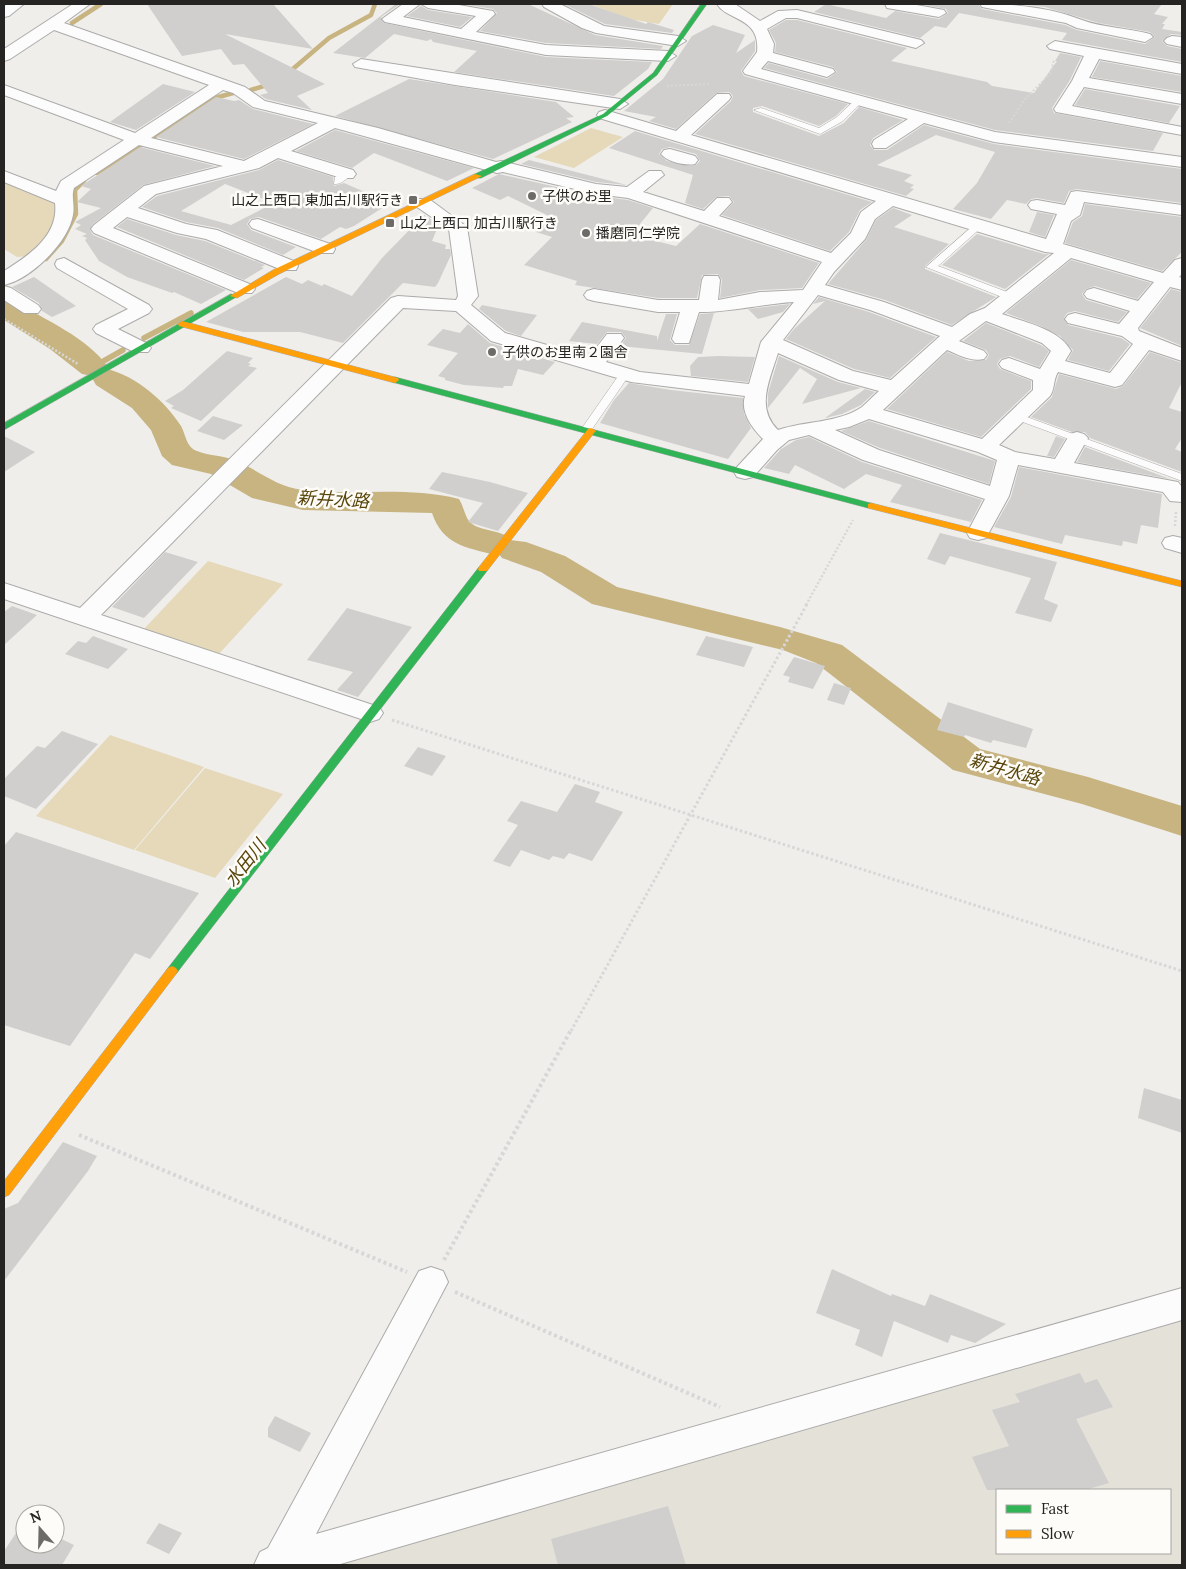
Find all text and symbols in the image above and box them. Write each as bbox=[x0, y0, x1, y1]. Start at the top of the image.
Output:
place label: 子供のお里 bbox=[542, 187, 612, 205]
marker: 子供のお里 bbox=[526, 190, 538, 202]
place label: 山之上西口 東加古川駅行き bbox=[231, 191, 403, 209]
marker: 山之上西口 東加古川駅行き bbox=[407, 194, 419, 206]
place label: 山之上西口 加古川駅行き bbox=[400, 214, 558, 232]
marker: 山之上西口 加古川駅行き bbox=[384, 217, 396, 229]
place label: 播磨同仁学院 bbox=[596, 224, 680, 242]
marker: 播磨同仁学院 bbox=[580, 227, 592, 239]
place label: 子供のお里南２園舎 bbox=[502, 343, 628, 361]
marker: 子供のお里南２園舎 bbox=[486, 346, 498, 358]
water label: 新井水路 bbox=[296, 486, 372, 512]
water label: 新井水路 bbox=[967, 748, 1045, 791]
water label: 水田川 bbox=[219, 833, 272, 891]
legend bbox=[996, 1489, 1171, 1554]
text: Fast bbox=[1041, 1499, 1069, 1518]
north arrow bbox=[15, 1504, 65, 1554]
text: N bbox=[27, 1506, 44, 1527]
text: Slow bbox=[1041, 1524, 1074, 1543]

